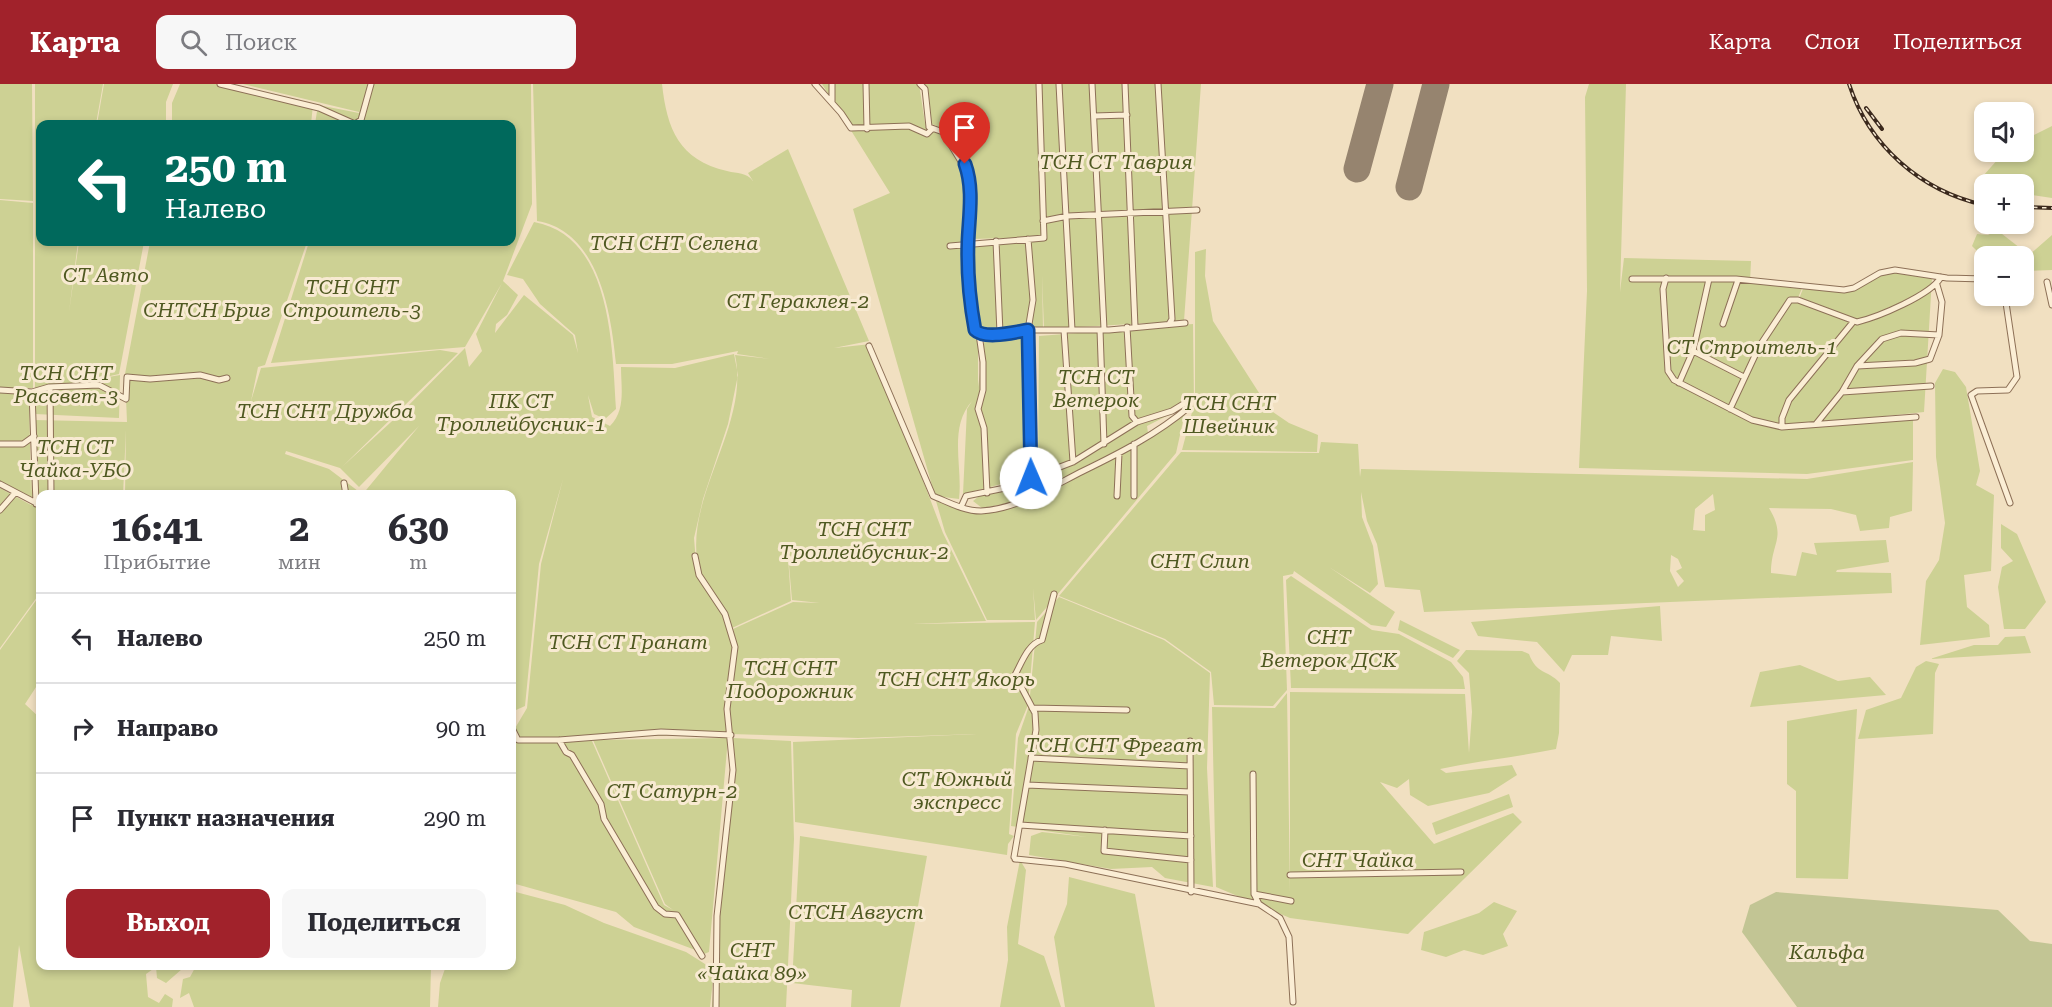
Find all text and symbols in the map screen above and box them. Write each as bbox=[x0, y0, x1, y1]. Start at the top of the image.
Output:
search box bbox=[156, 15, 576, 69]
text: Карта bbox=[30, 26, 120, 59]
icon: search bbox=[177, 26, 210, 59]
text: Поиск bbox=[225, 30, 297, 55]
text: Карта bbox=[1709, 30, 1772, 54]
text: Слои bbox=[1805, 30, 1860, 54]
text: Поделиться bbox=[1893, 30, 2022, 54]
pin bbox=[939, 102, 990, 164]
map controls bbox=[1974, 102, 2034, 306]
button: sound bbox=[1974, 102, 2034, 162]
icon: arrive bbox=[948, 111, 981, 144]
text: 250 m bbox=[165, 143, 287, 192]
icon: left bbox=[66, 144, 144, 222]
park label: ТСН СТ Таврия bbox=[1039, 150, 1193, 174]
button: + bbox=[1974, 174, 2034, 234]
text: Налево bbox=[165, 193, 266, 225]
park label: ТСН СНТ Селена bbox=[590, 231, 758, 255]
button: − bbox=[1974, 246, 2034, 306]
park label: СТ Авто bbox=[63, 263, 149, 287]
park label: ТСН СНТ Строитель-3 bbox=[283, 275, 421, 322]
park label: СТ Гераклея-2 bbox=[727, 289, 869, 313]
park label: СНТСН Бриг bbox=[143, 298, 271, 322]
park label: СТ Строитель-1 bbox=[1667, 335, 1837, 359]
park label: ТСН СНТ Рассвет-3 bbox=[13, 361, 118, 408]
park label: ТСН СТ Ветерок bbox=[1052, 365, 1140, 412]
park label: ПК СТ Троллейбусник-1 bbox=[436, 389, 606, 436]
park label: ТСН СНТ Швейник bbox=[1182, 391, 1277, 438]
park label: ТСН СНТ Дружба bbox=[237, 399, 413, 423]
park label: ТСН СТ Чайка-УБО bbox=[19, 435, 131, 482]
position arrow bbox=[999, 446, 1063, 510]
text: 16:41 bbox=[111, 508, 203, 550]
text: 2 bbox=[289, 508, 309, 550]
text: 630 bbox=[388, 508, 449, 550]
park label: ТСН СНТ Троллейбусник-2 bbox=[779, 517, 949, 564]
park label: СНТ Слип bbox=[1150, 549, 1250, 573]
text: Прибытие bbox=[103, 550, 211, 574]
text: мин bbox=[278, 550, 321, 574]
text: m bbox=[409, 550, 427, 574]
icon: left bbox=[66, 622, 99, 655]
park label: СНТ Ветерок ДСК bbox=[1260, 625, 1397, 672]
text: Налево bbox=[117, 626, 203, 651]
text: 250 m bbox=[423, 626, 486, 651]
park label: ТСН СТ Гранат bbox=[548, 630, 708, 654]
park label: ТСН СНТ Подорожник bbox=[725, 656, 854, 703]
park label: ТСН СНТ Якорь bbox=[877, 667, 1035, 691]
icon: right bbox=[66, 712, 99, 745]
text: Направо bbox=[117, 716, 218, 741]
text: 90 m bbox=[436, 716, 486, 741]
park label: ТСН СНТ Фрегат bbox=[1025, 733, 1203, 757]
park label: СТ Южный экспресс bbox=[902, 767, 1012, 814]
park label: СТ Сатурн-2 bbox=[607, 779, 737, 803]
icon: arrive bbox=[66, 802, 99, 835]
text: Пункт назначения bbox=[117, 806, 335, 831]
text: 290 m bbox=[423, 806, 486, 831]
park label: СНТ Чайка bbox=[1302, 848, 1414, 872]
button: Выход bbox=[66, 889, 270, 958]
button: Поделиться bbox=[282, 889, 486, 958]
park label: СТСН Август bbox=[788, 900, 924, 924]
park label: СНТ «Чайка 89» bbox=[697, 938, 807, 985]
park label: Кальфа bbox=[1788, 940, 1865, 964]

